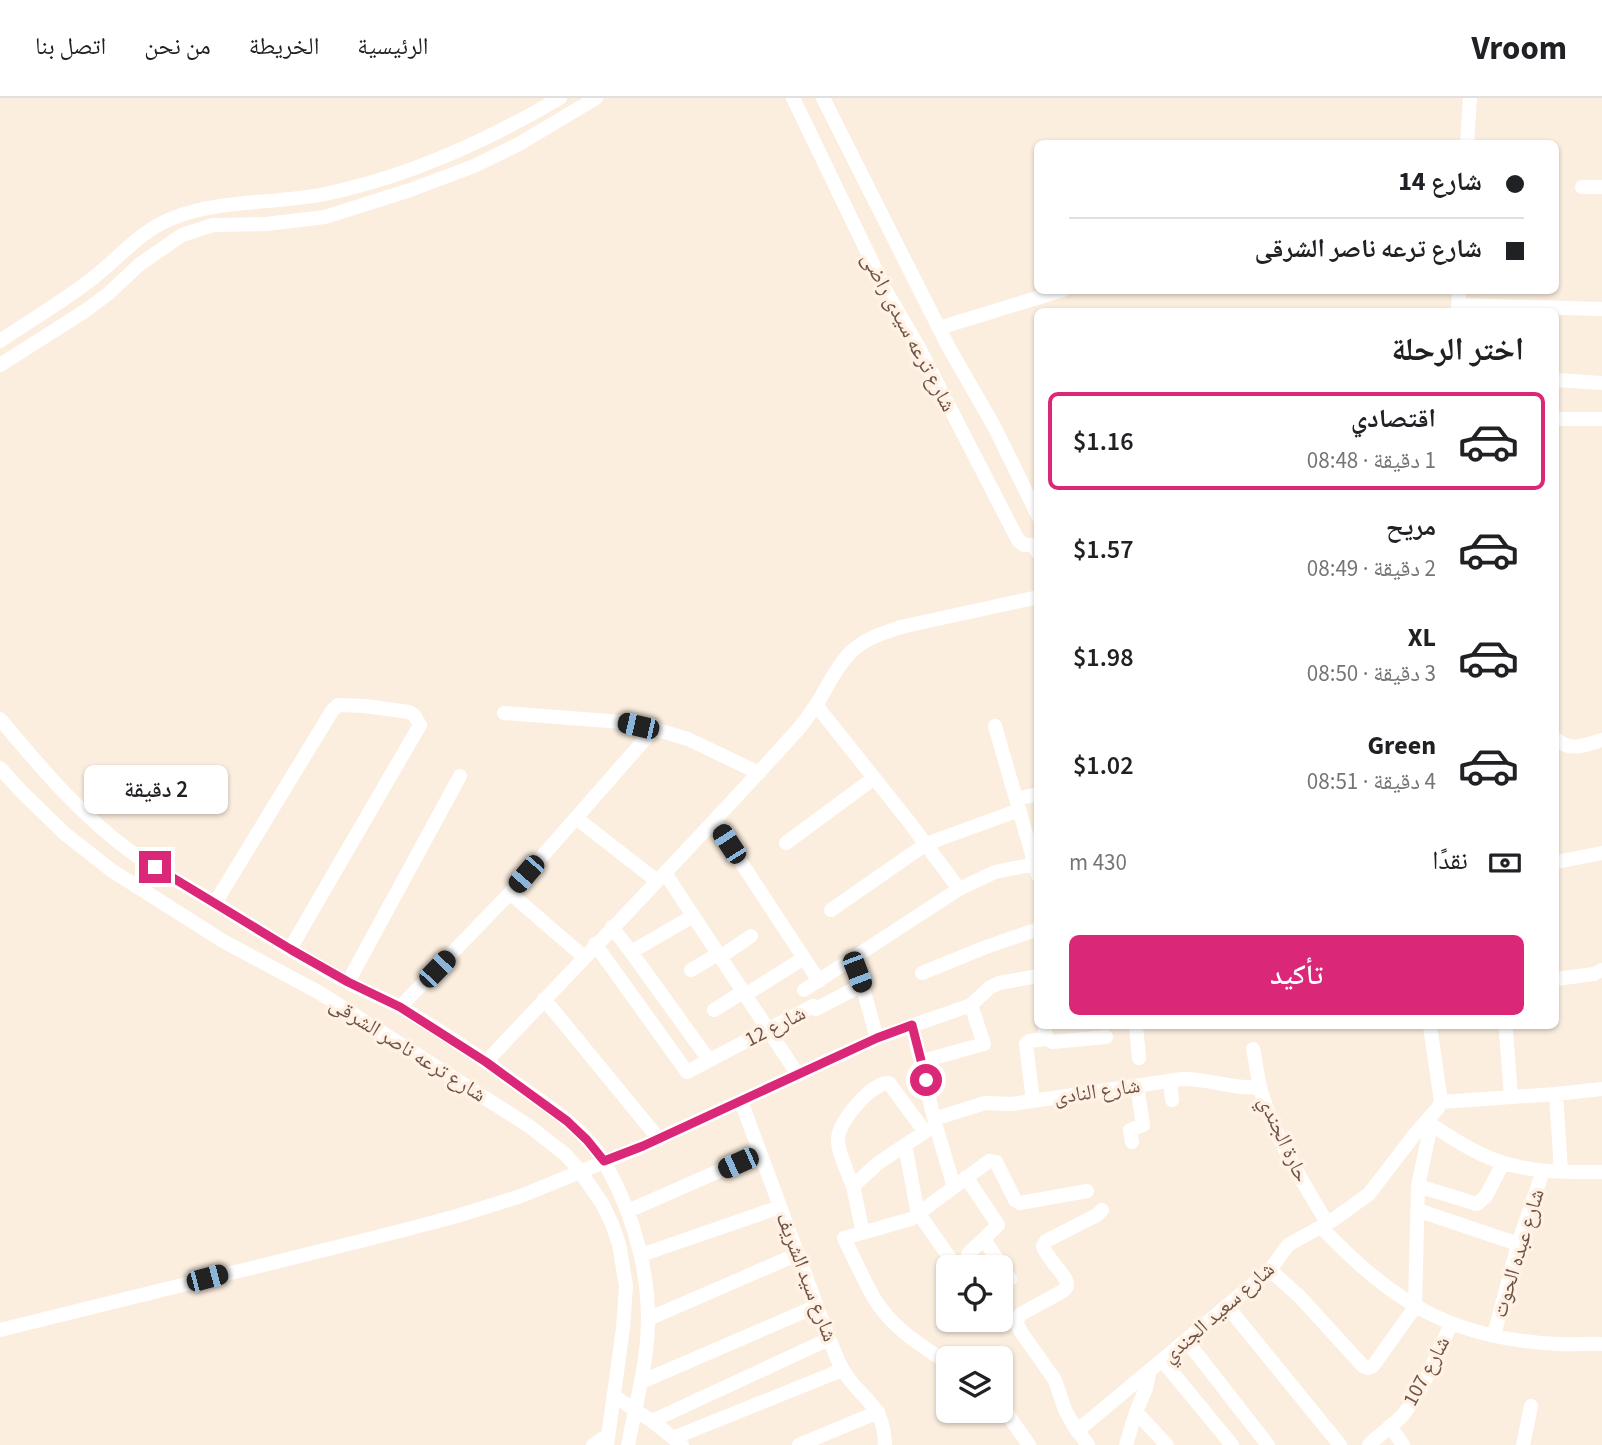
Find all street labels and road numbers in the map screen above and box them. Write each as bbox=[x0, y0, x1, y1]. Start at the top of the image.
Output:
street label: شارع ترعه سيدى راضى bbox=[854, 247, 964, 417]
street label: شارع ترعه ناصر الشرقى bbox=[324, 989, 492, 1109]
street label: شارع 12 bbox=[739, 998, 811, 1054]
street label: شارع النادى bbox=[1052, 1070, 1142, 1112]
street label: حارة الجندي bbox=[1250, 1091, 1317, 1188]
street label: شارع عبده الحوت bbox=[1484, 1185, 1552, 1321]
street label: شارع سيد الشريف bbox=[769, 1208, 845, 1346]
street label: شارع سعيد الجندي bbox=[1155, 1254, 1282, 1371]
street label: شارع 107 bbox=[1395, 1331, 1457, 1411]

